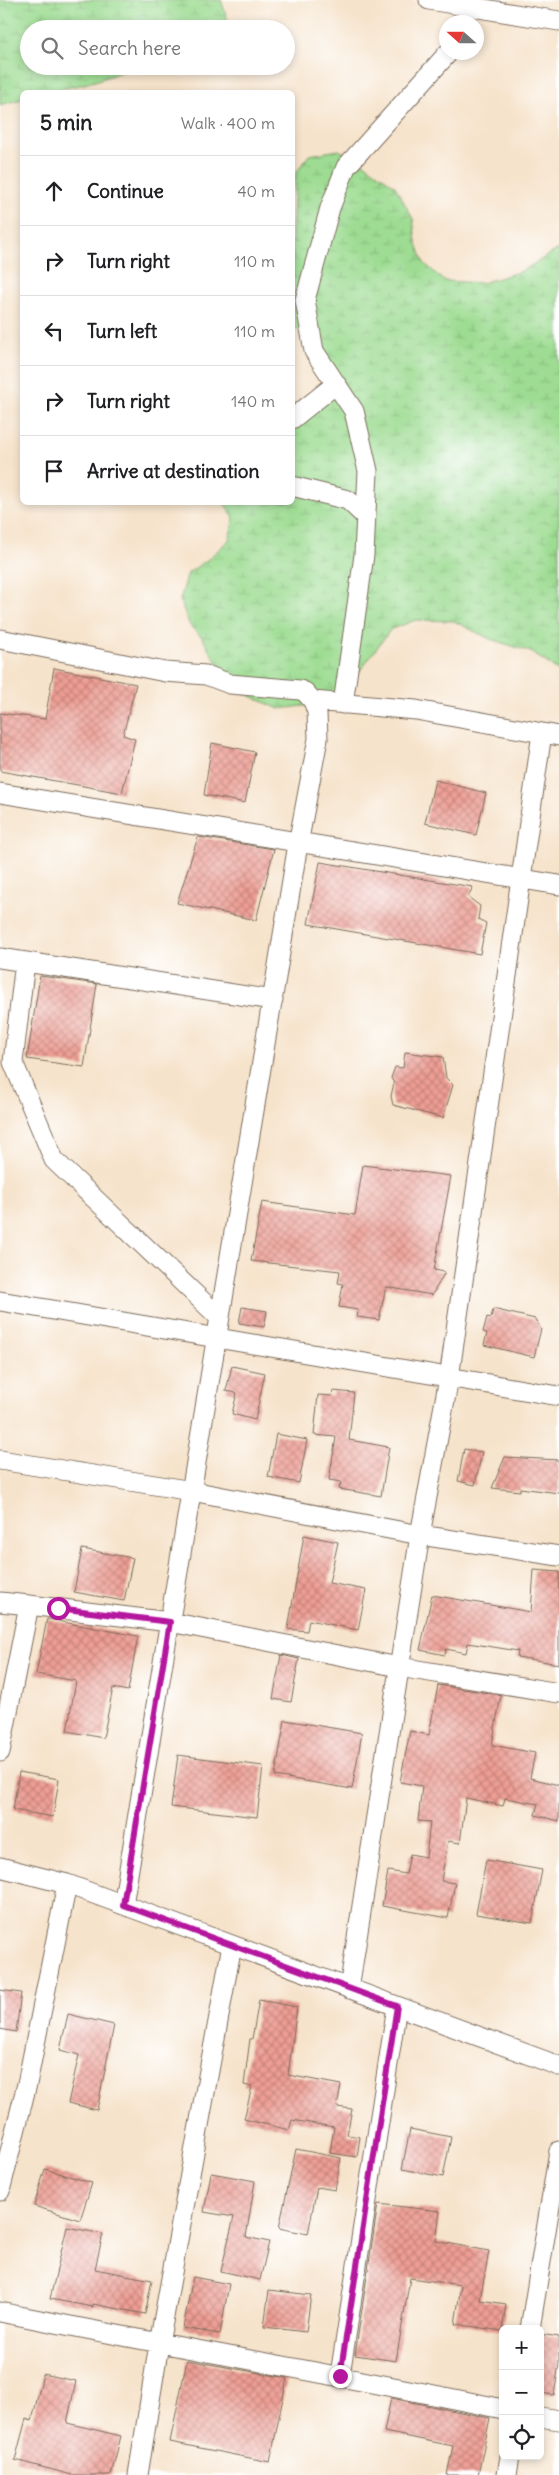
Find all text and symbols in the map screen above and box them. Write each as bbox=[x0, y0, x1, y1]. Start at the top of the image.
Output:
north arrow bbox=[439, 15, 484, 60]
search box bbox=[20, 20, 295, 75]
icon: search bbox=[38, 34, 66, 62]
text: Search here bbox=[78, 36, 181, 60]
text: 5 min bbox=[40, 109, 92, 136]
text: Walk · 400 m bbox=[181, 113, 275, 133]
icon: ahead bbox=[40, 177, 68, 205]
text: Continue bbox=[87, 179, 164, 203]
text: 40 m bbox=[237, 181, 275, 201]
icon: right bbox=[40, 247, 68, 275]
text: Turn right bbox=[87, 249, 170, 273]
text: 110 m bbox=[234, 251, 275, 271]
icon: left bbox=[40, 317, 68, 345]
text: Turn left bbox=[87, 319, 157, 343]
text: 110 m bbox=[234, 321, 275, 341]
icon: right bbox=[40, 387, 68, 415]
text: Turn right bbox=[87, 389, 170, 413]
text: 140 m bbox=[231, 391, 275, 411]
icon: arrive bbox=[40, 457, 68, 485]
text: Arrive at destination bbox=[87, 459, 260, 483]
route start bbox=[47, 1597, 70, 1620]
map controls bbox=[499, 2325, 544, 2460]
button: + bbox=[499, 2325, 544, 2370]
route end bbox=[329, 2365, 352, 2388]
button: − bbox=[499, 2370, 544, 2415]
button: locate bbox=[499, 2415, 544, 2460]

